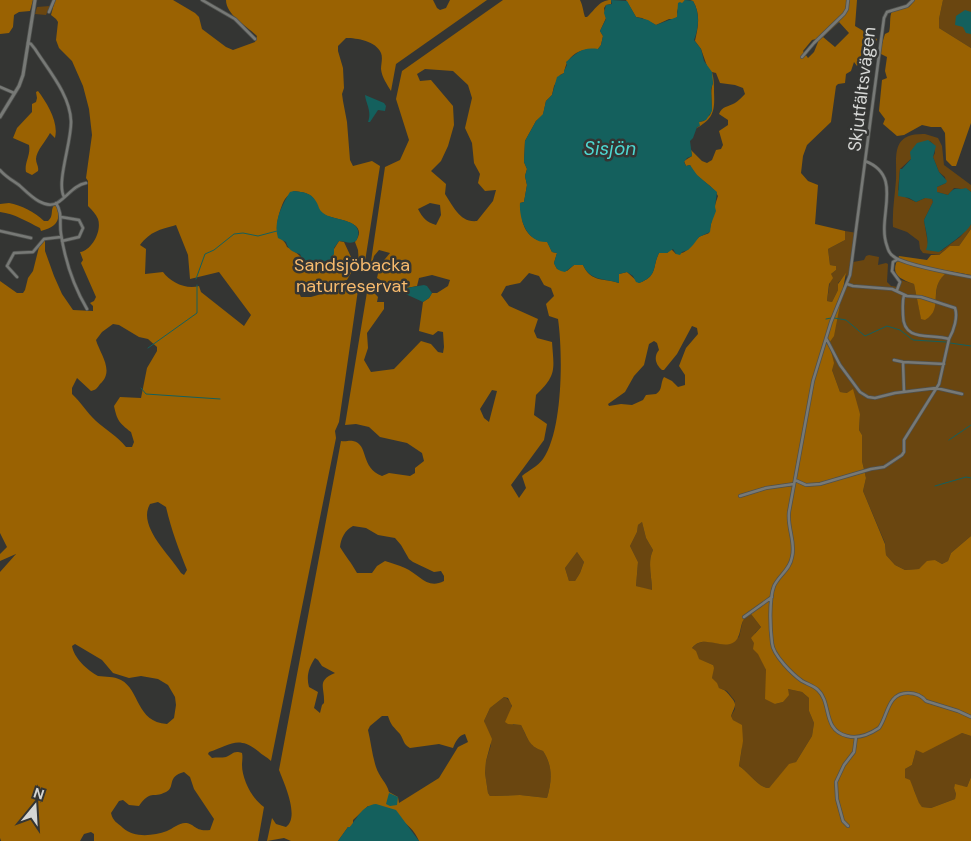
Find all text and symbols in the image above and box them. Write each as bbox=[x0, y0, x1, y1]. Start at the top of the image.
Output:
street label: Skjutfältsvägen bbox=[842, 25, 882, 153]
water label: Sisjön bbox=[584, 136, 636, 161]
park label: Sandsjöbacka naturreservat bbox=[294, 253, 410, 298]
north arrow bbox=[10, 781, 60, 831]
text: N bbox=[31, 783, 47, 804]

